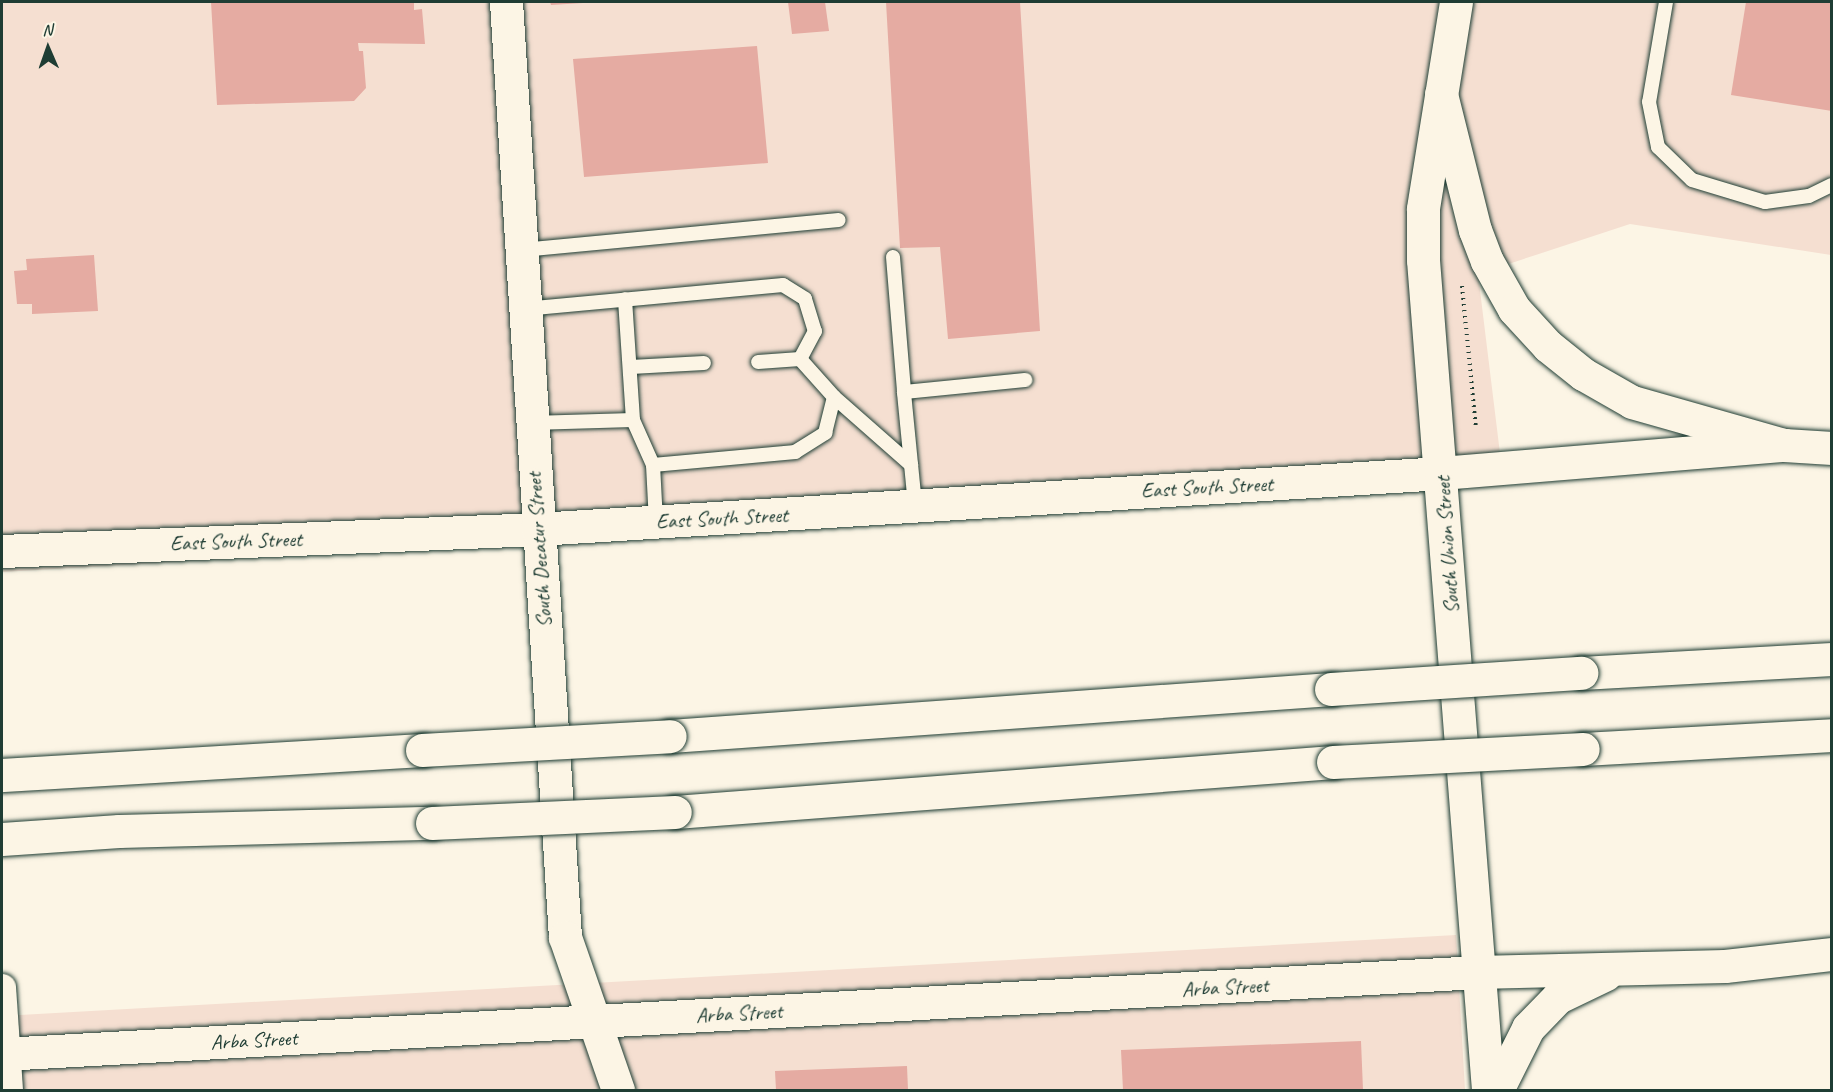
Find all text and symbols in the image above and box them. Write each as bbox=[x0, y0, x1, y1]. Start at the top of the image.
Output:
north arrow bbox=[18, 18, 78, 78]
text: N bbox=[42, 20, 53, 40]
street label: East South Street bbox=[1140, 471, 1274, 503]
street label: South Decatur Street bbox=[521, 472, 557, 628]
street label: South Union Street bbox=[1430, 475, 1464, 615]
street label: East South Street bbox=[655, 502, 789, 534]
street label: East South Street bbox=[170, 526, 302, 556]
street label: Arba Street bbox=[1181, 972, 1269, 1002]
street label: Arba Street bbox=[695, 998, 783, 1028]
street label: Arba Street bbox=[210, 1025, 298, 1055]

